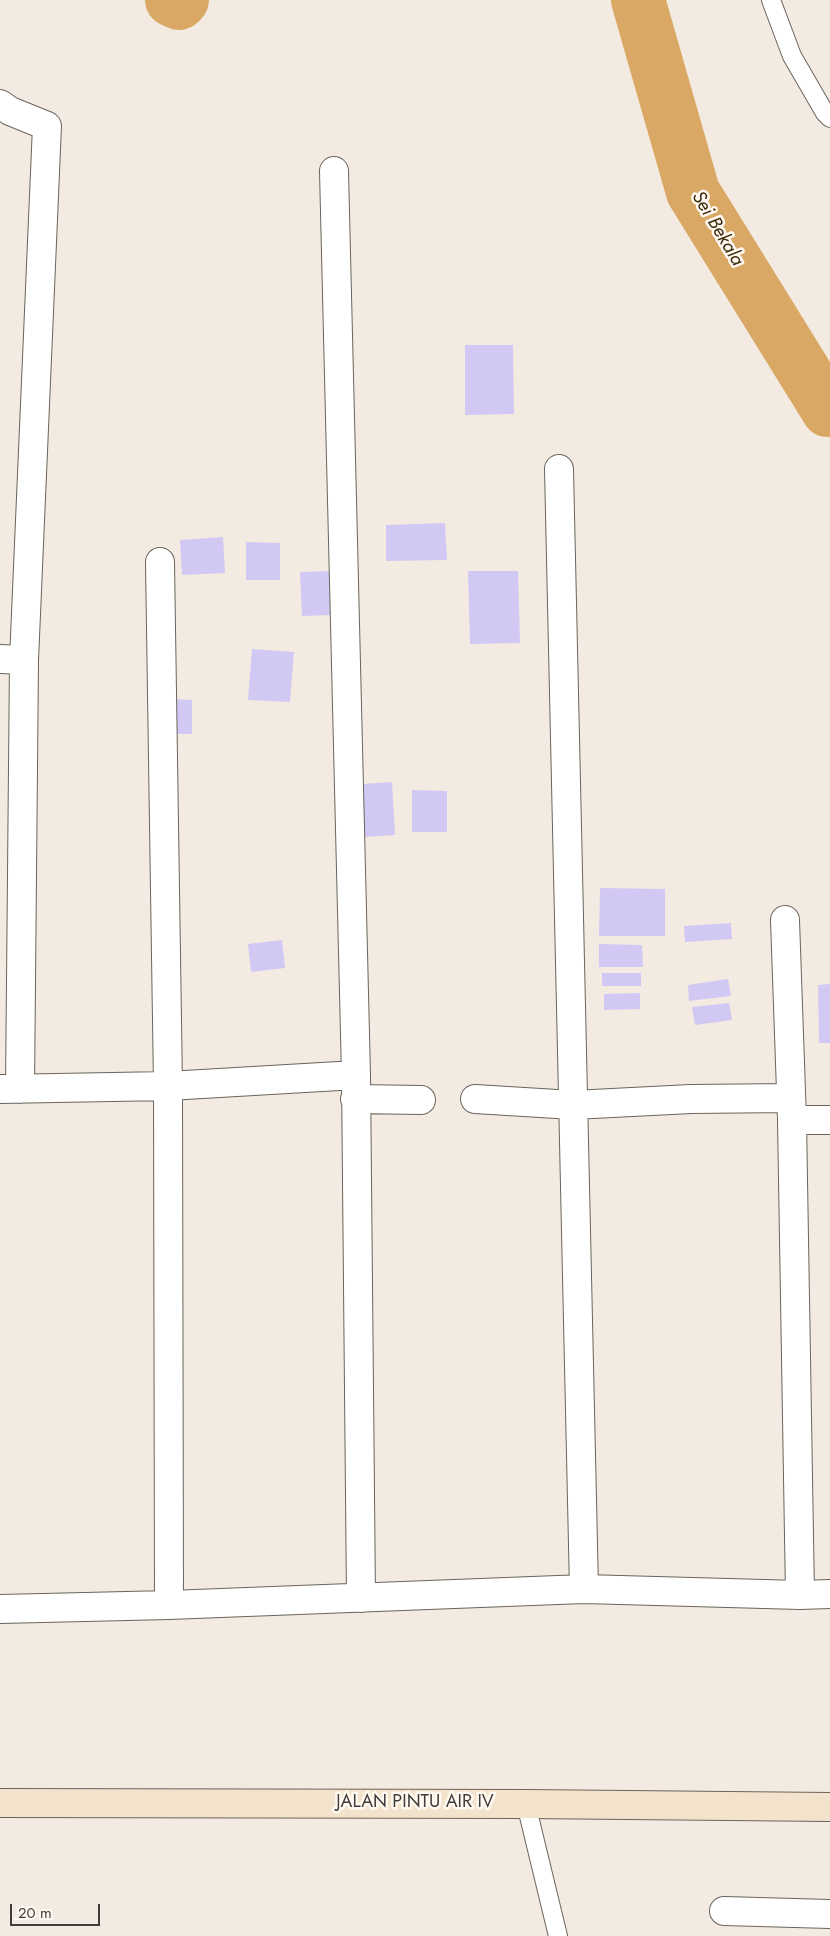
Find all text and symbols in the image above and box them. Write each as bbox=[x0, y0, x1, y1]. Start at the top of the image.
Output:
water label: Sei Bekala bbox=[686, 187, 748, 271]
street label: JALAN PINTU AIR IV bbox=[336, 1792, 494, 1814]
scale bar bbox=[12, 1894, 102, 1926]
text: 20 m bbox=[18, 1902, 52, 1924]

